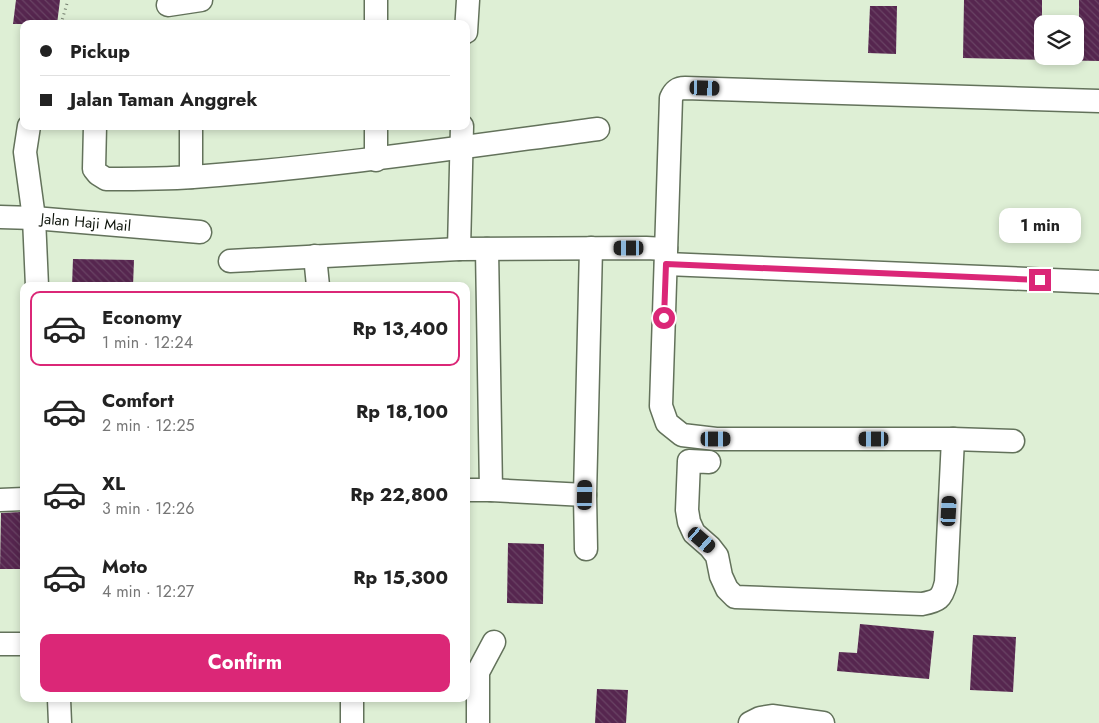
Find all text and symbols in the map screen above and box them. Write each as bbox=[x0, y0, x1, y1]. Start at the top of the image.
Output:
map controls bbox=[1034, 15, 1084, 65]
button: layers bbox=[1034, 15, 1084, 65]
text: Pickup bbox=[70, 38, 130, 65]
car bbox=[689, 80, 720, 96]
text: Jalan Taman Anggrek bbox=[70, 86, 257, 113]
street label: Jalan Haji Mail bbox=[38, 207, 132, 237]
callout: 1 min bbox=[999, 208, 1081, 242]
text: 1 min bbox=[1020, 214, 1060, 237]
car bbox=[614, 241, 644, 256]
route end bbox=[1029, 269, 1051, 291]
text: Economy bbox=[102, 304, 182, 331]
icon: car bbox=[42, 306, 87, 351]
route start bbox=[653, 307, 675, 329]
text: Rp 13,400 bbox=[353, 315, 448, 342]
text: 1 min · 12:24 bbox=[102, 331, 193, 354]
text: Comfort bbox=[102, 387, 174, 414]
icon: car bbox=[42, 389, 87, 434]
text: Rp 18,100 bbox=[356, 398, 448, 425]
text: 2 min · 12:25 bbox=[102, 414, 195, 437]
car bbox=[701, 432, 731, 447]
car bbox=[859, 432, 889, 447]
text: XL bbox=[102, 470, 125, 497]
icon: car bbox=[42, 472, 87, 517]
car bbox=[577, 480, 592, 510]
text: Rp 22,800 bbox=[350, 481, 448, 508]
car bbox=[940, 496, 957, 526]
text: 3 min · 12:26 bbox=[102, 497, 194, 520]
car bbox=[685, 524, 718, 556]
text: Moto bbox=[102, 553, 147, 580]
icon: car bbox=[42, 555, 87, 600]
text: Rp 15,300 bbox=[353, 564, 448, 591]
text: 4 min · 12:27 bbox=[102, 580, 194, 603]
button: Confirm bbox=[40, 634, 450, 692]

